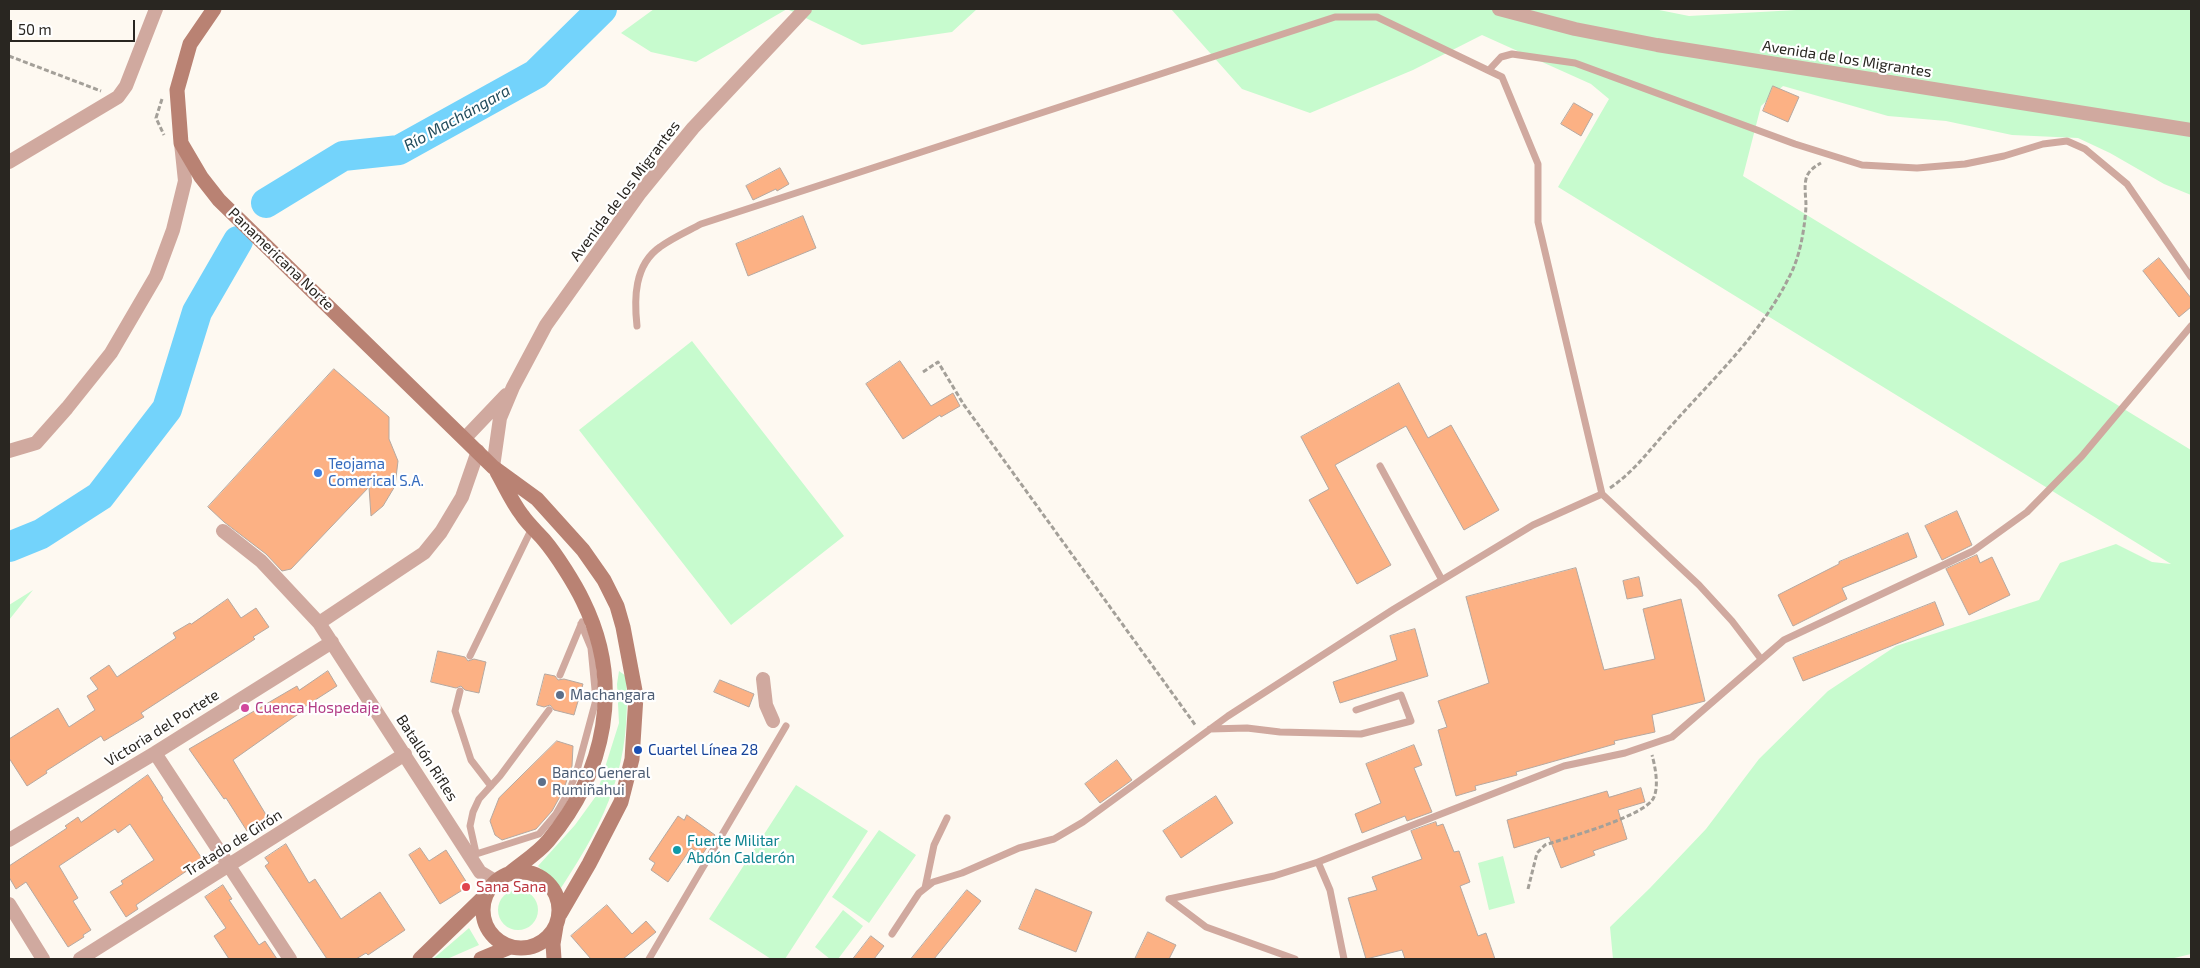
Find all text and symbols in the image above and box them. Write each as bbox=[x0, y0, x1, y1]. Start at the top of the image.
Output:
scale bar bbox=[12, 10, 138, 42]
text: 50 m bbox=[18, 20, 52, 38]
street label: Avenida de los Migrantes bbox=[1761, 37, 1933, 81]
water label: Río Machángara bbox=[400, 81, 514, 155]
street label: Avenida de los Migrantes bbox=[566, 117, 684, 265]
street label: Panamericana Norte bbox=[225, 204, 337, 314]
place label: Teojama Comerical S.A. bbox=[328, 455, 424, 490]
marker: Teojama Comerical S.A. bbox=[312, 467, 324, 479]
street label: Victoria del Portete bbox=[102, 686, 222, 770]
place label: Machangara bbox=[570, 686, 655, 704]
marker: Machangara bbox=[554, 689, 566, 701]
place label: Cuenca Hospedaje bbox=[255, 699, 379, 717]
marker: Cuenca Hospedaje bbox=[239, 702, 251, 714]
street label: Batallón Rifles bbox=[392, 711, 462, 805]
place label: Cuartel Línea 28 bbox=[648, 741, 758, 759]
marker: Cuartel Línea 28 bbox=[632, 744, 644, 756]
place label: Banco General Rumiñahui bbox=[552, 764, 650, 799]
marker: Banco General Rumiñahui bbox=[536, 776, 548, 788]
street label: Tratado de Girón bbox=[181, 806, 285, 880]
place label: Fuerte Militar Abdón Calderón bbox=[687, 832, 795, 867]
marker: Fuerte Militar Abdón Calderón bbox=[671, 844, 683, 856]
place label: Sana Sana bbox=[476, 878, 547, 896]
marker: Sana Sana bbox=[460, 881, 472, 893]

